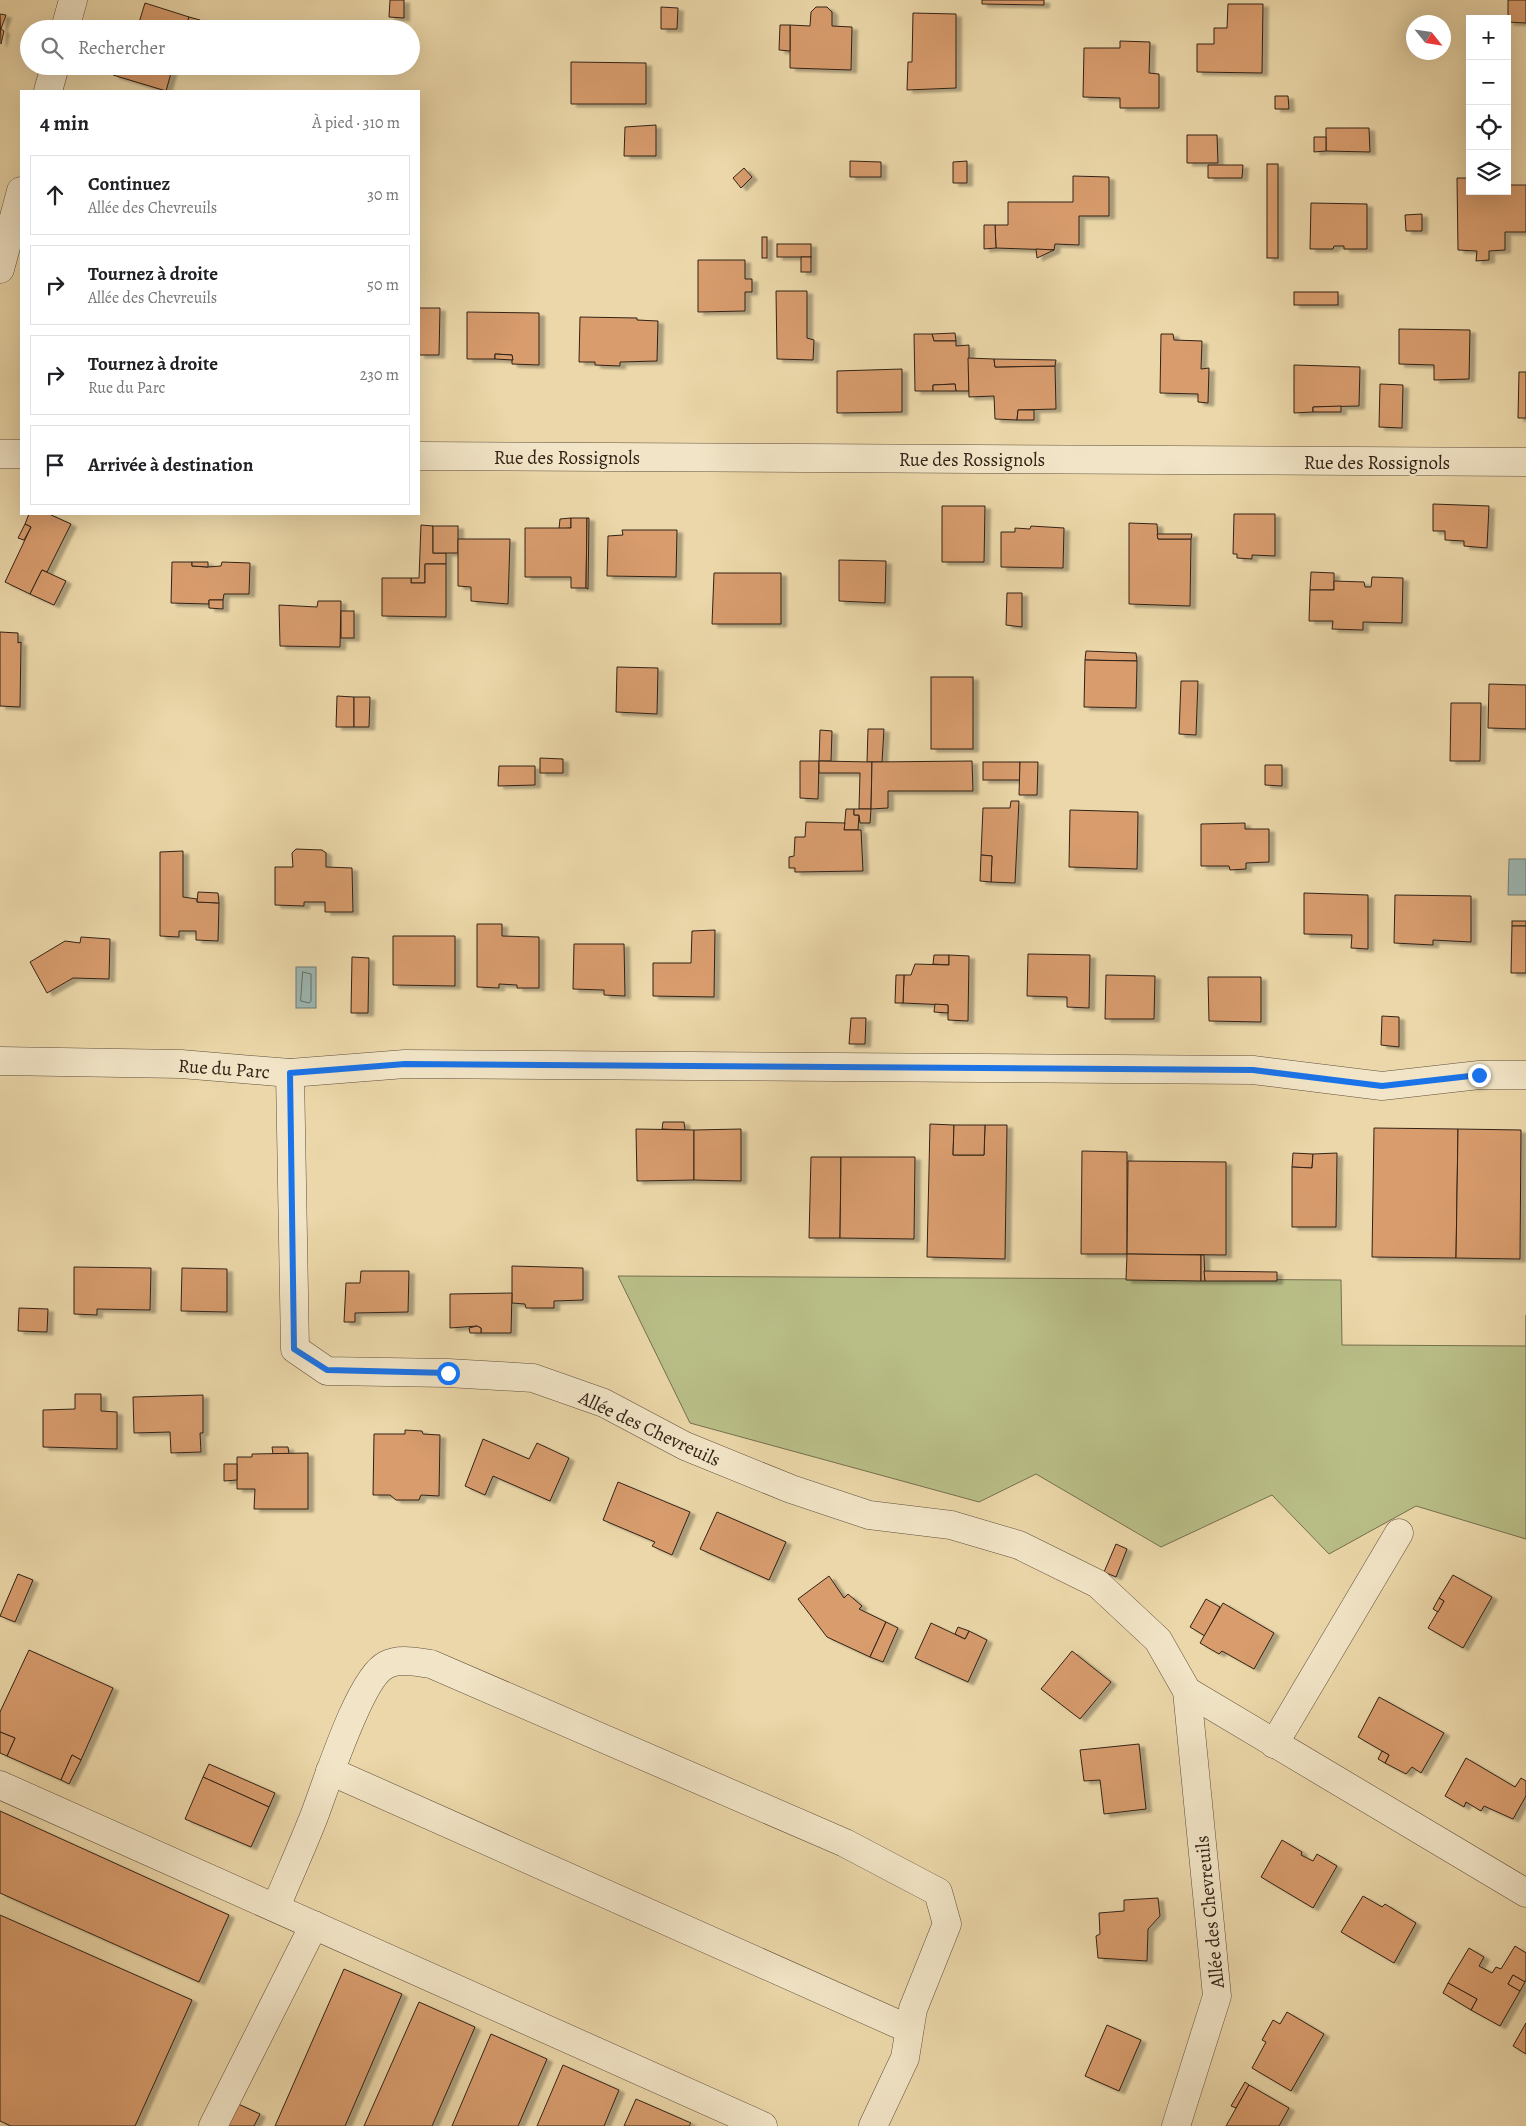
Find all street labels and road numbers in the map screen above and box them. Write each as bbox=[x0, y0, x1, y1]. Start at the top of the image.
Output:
street label: Rue des Rossignols bbox=[494, 445, 640, 471]
street label: Rue des Rossignols bbox=[899, 447, 1045, 473]
street label: Rue des Rossignols bbox=[1304, 450, 1450, 476]
street label: Rue du Parc bbox=[177, 1053, 271, 1085]
street label: Allée des Chevreuils bbox=[574, 1384, 725, 1473]
street label: Allée des Chevreuils bbox=[1189, 1834, 1231, 1991]

